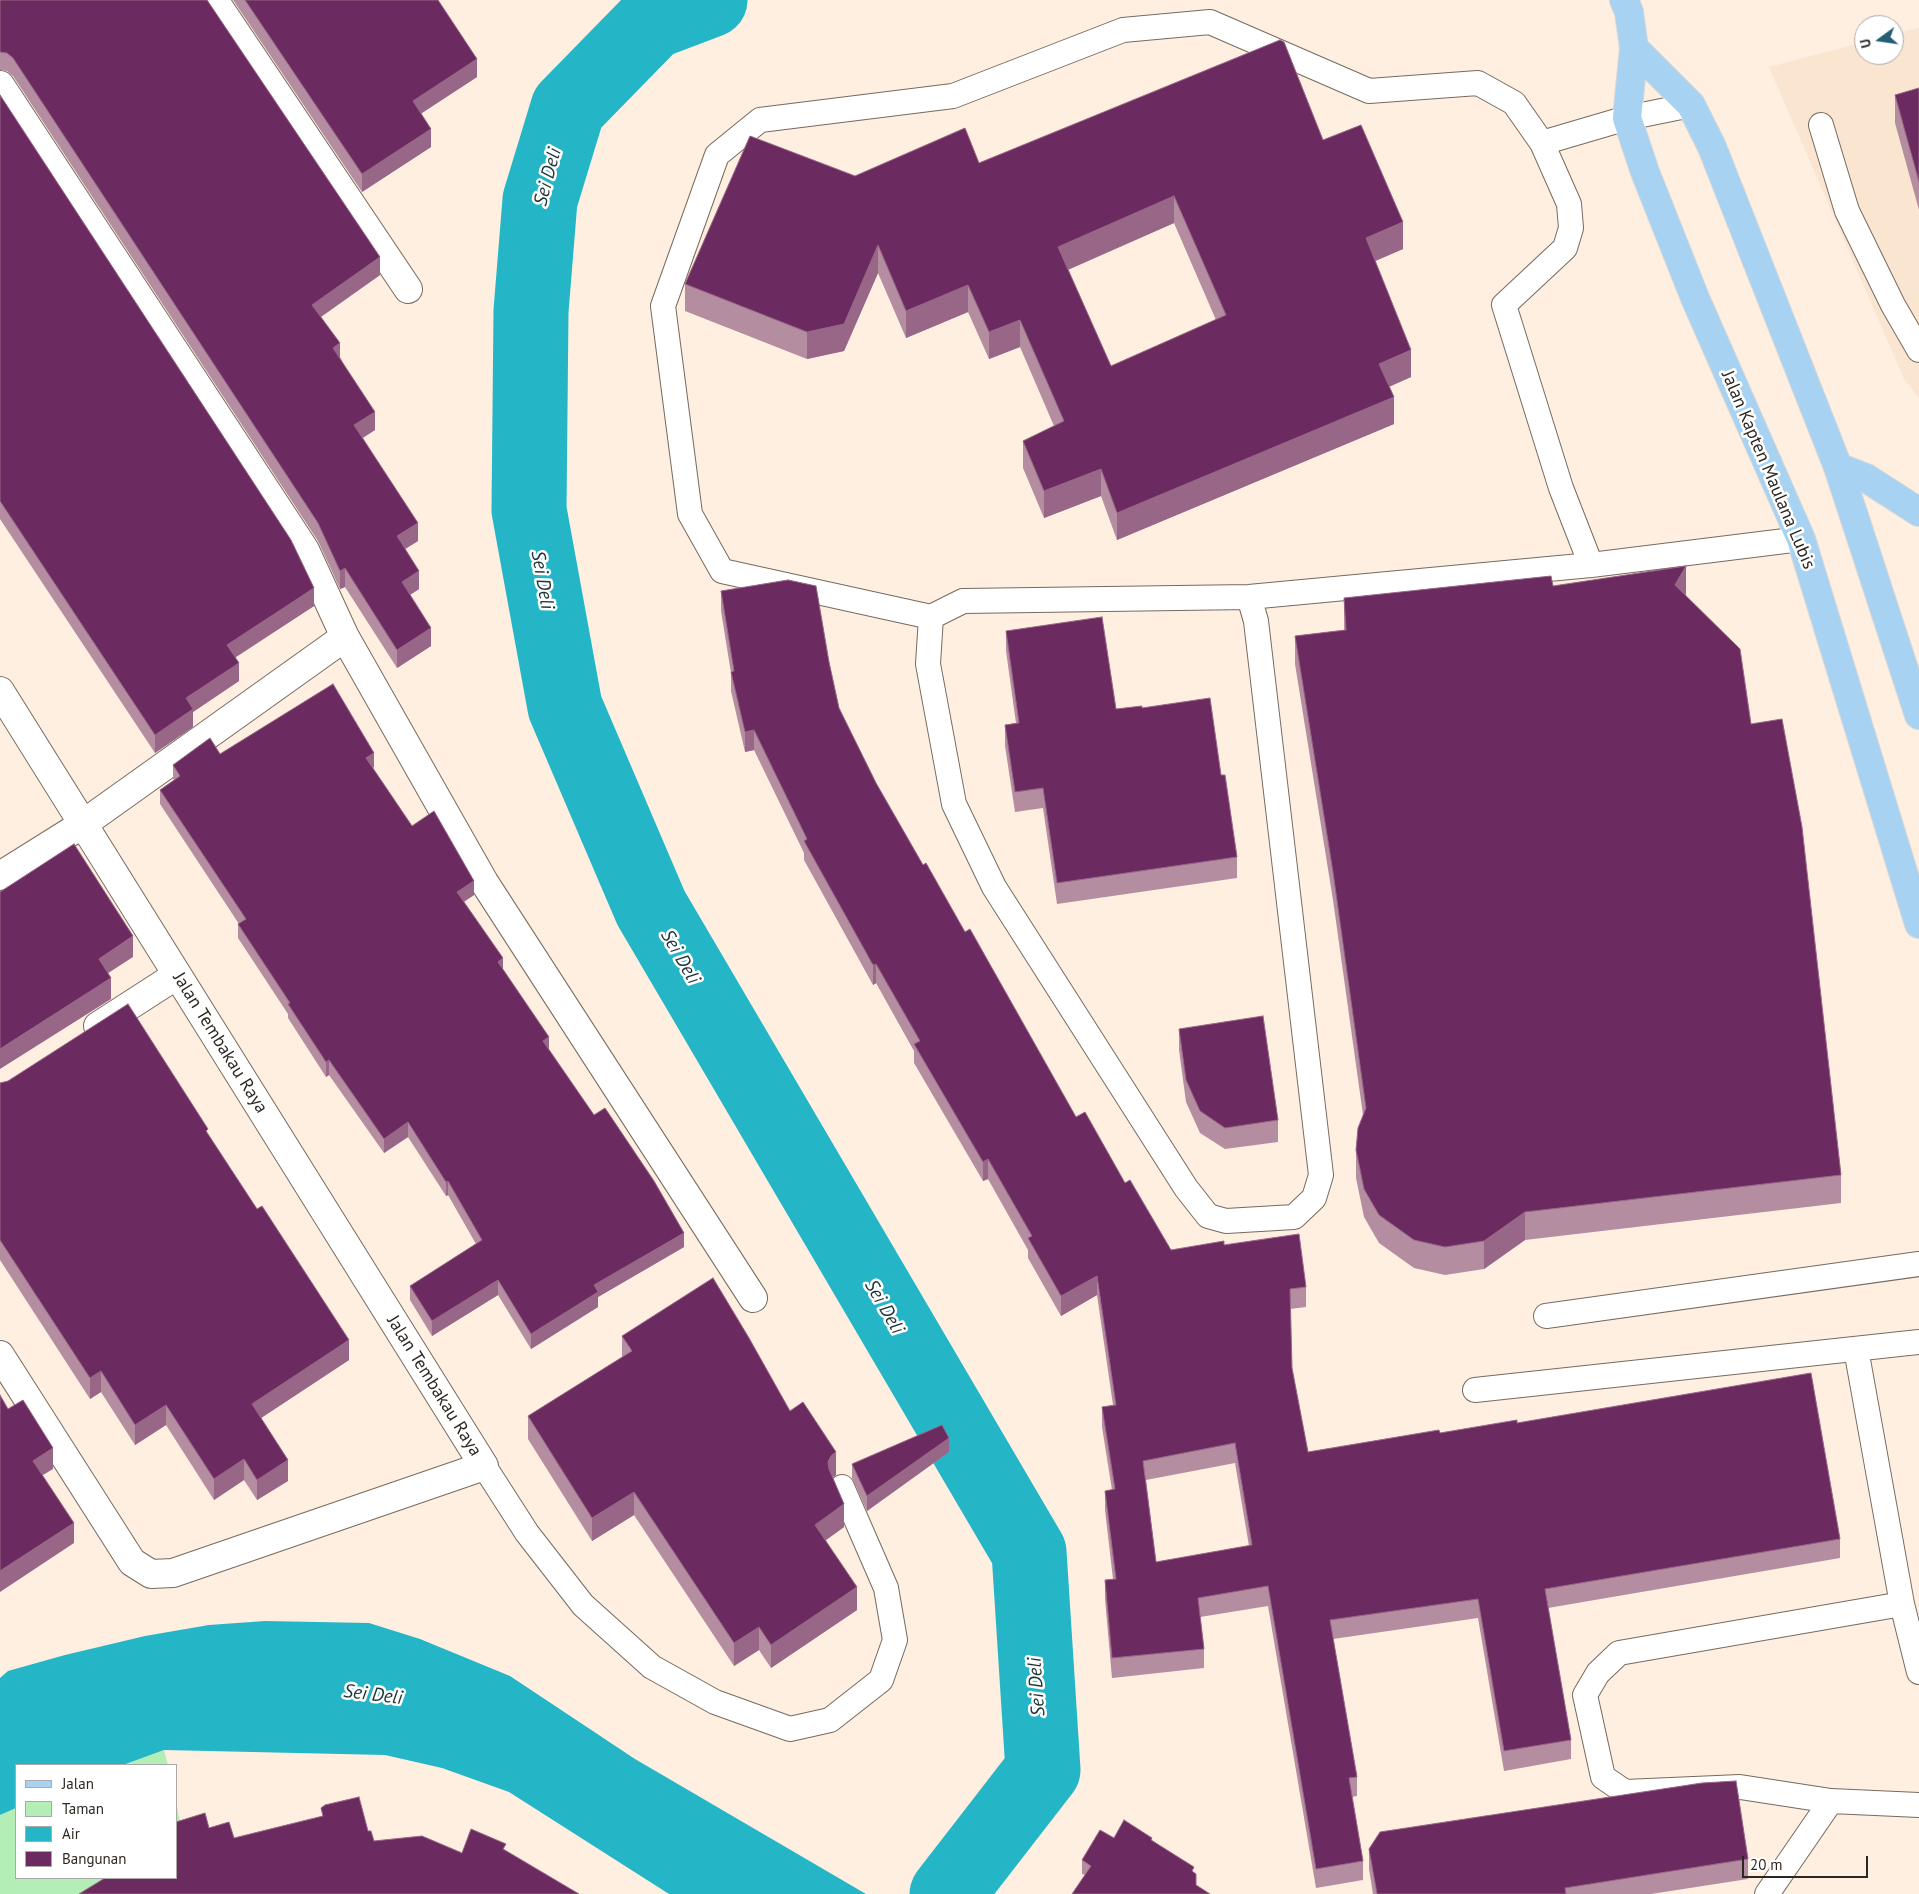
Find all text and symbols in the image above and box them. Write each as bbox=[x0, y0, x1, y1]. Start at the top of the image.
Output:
north arrow bbox=[1854, 15, 1904, 65]
text: U bbox=[1856, 37, 1875, 50]
water label: Sei Deli bbox=[529, 146, 567, 208]
street label: Jalan Kapten Maulana Lubis bbox=[1716, 368, 1820, 572]
water label: Sei Deli bbox=[526, 549, 558, 611]
water label: Sei Deli bbox=[655, 926, 705, 988]
street label: Jalan Tembakau Raya bbox=[168, 969, 272, 1117]
water label: Sei Deli bbox=[859, 1276, 909, 1338]
street label: Jalan Tembakau Raya bbox=[382, 1312, 486, 1460]
water label: Sei Deli bbox=[1024, 1657, 1050, 1717]
water label: Sei Deli bbox=[342, 1680, 404, 1710]
legend bbox=[15, 1764, 178, 1879]
text: Jalan bbox=[62, 1774, 94, 1793]
text: Taman bbox=[62, 1799, 104, 1818]
text: Air bbox=[62, 1824, 80, 1843]
scale bar bbox=[1744, 1846, 1870, 1878]
text: Bangunan bbox=[62, 1849, 126, 1868]
text: 20 m bbox=[1750, 1855, 1783, 1874]

